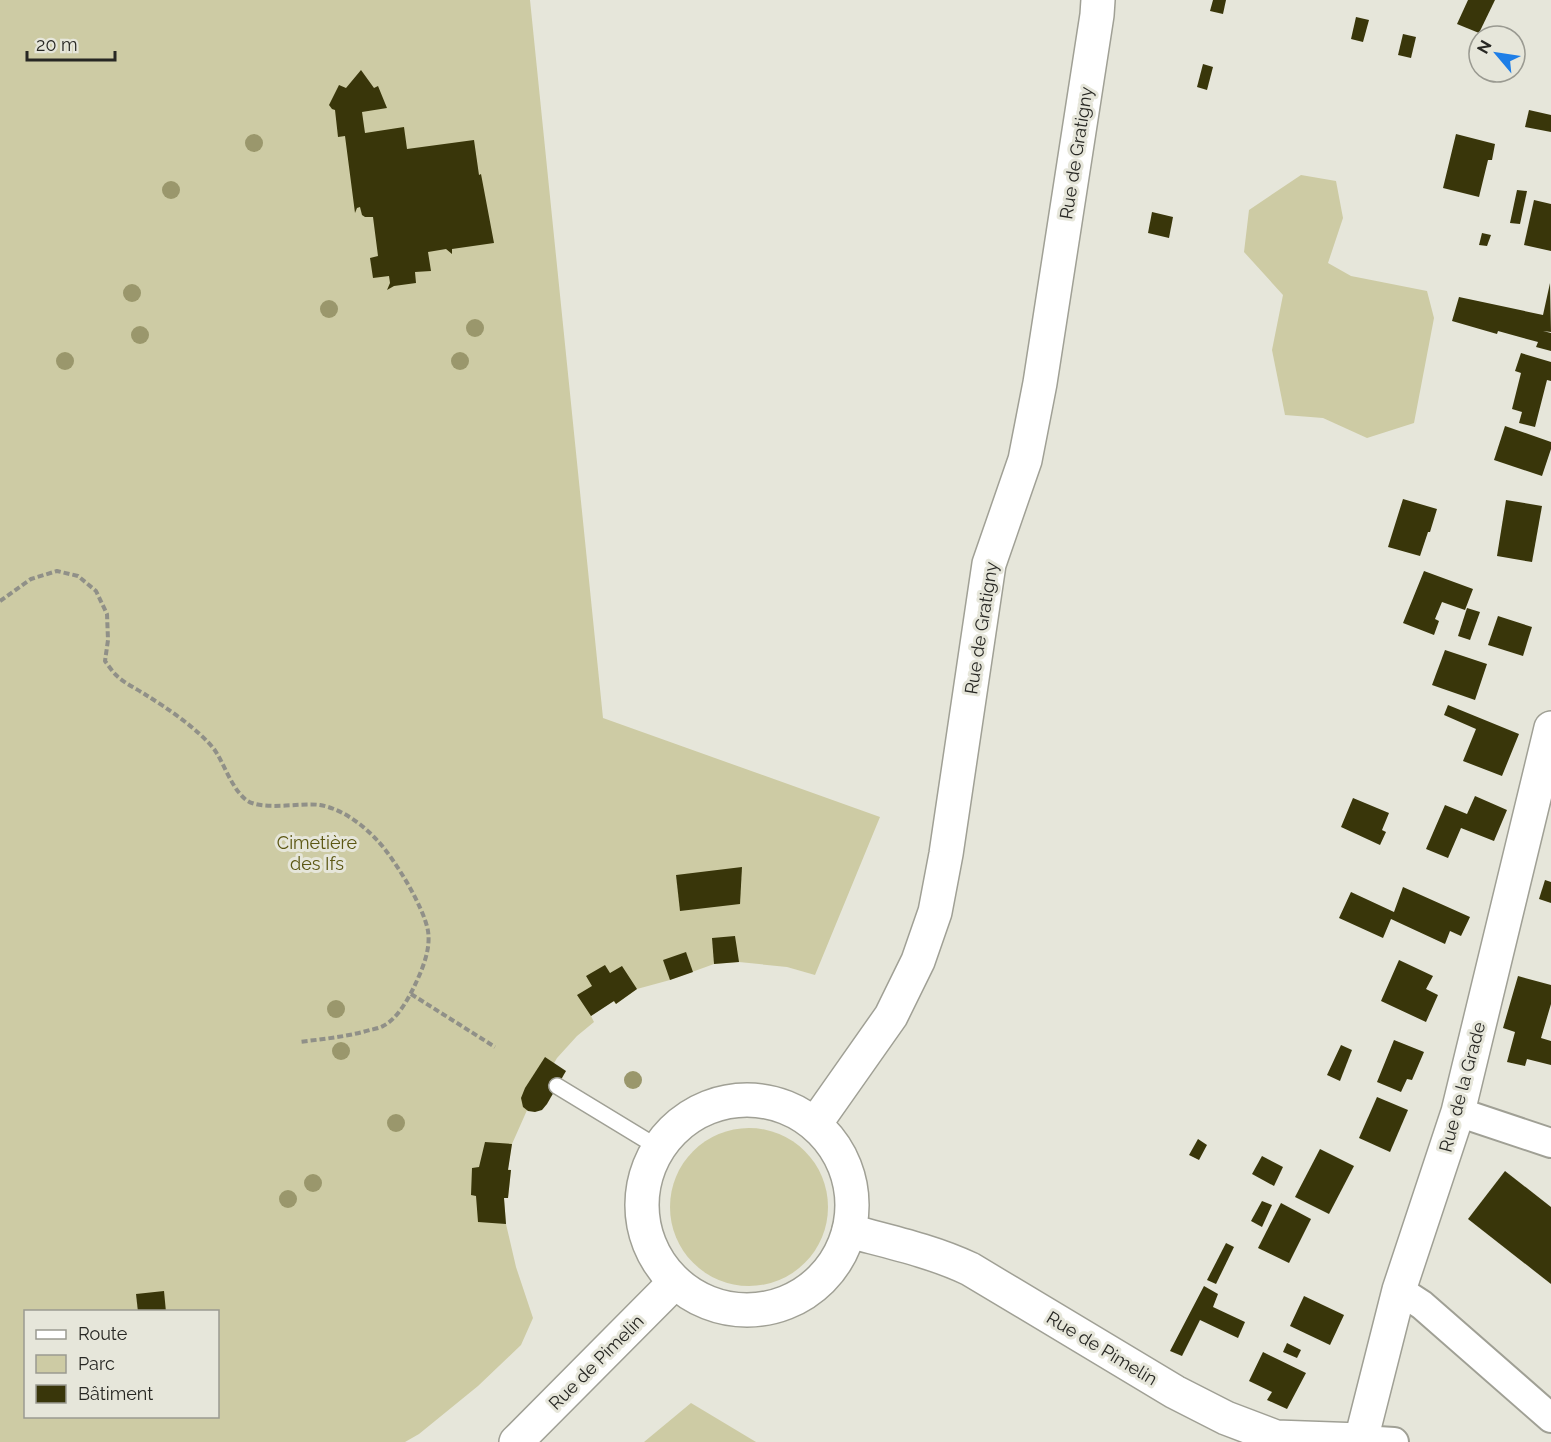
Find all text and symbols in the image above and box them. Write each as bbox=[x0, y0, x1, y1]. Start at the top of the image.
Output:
scale bar bbox=[27, 24, 116, 62]
north arrow bbox=[1467, 24, 1527, 84]
text: 20 m bbox=[36, 34, 78, 55]
text: N bbox=[1473, 37, 1496, 57]
street label: Rue de Gratigny bbox=[1055, 85, 1097, 221]
street label: Rue de Gratigny bbox=[960, 560, 1002, 696]
park label: Cimetière des Ifs bbox=[277, 832, 358, 874]
street label: Rue de la Grade bbox=[1435, 1019, 1490, 1154]
street label: Rue de Pimelin bbox=[1043, 1307, 1161, 1389]
legend bbox=[24, 1310, 219, 1418]
street label: Rue de Pimelin bbox=[544, 1310, 648, 1414]
text: Route bbox=[78, 1323, 128, 1344]
text: Parc bbox=[78, 1353, 115, 1374]
text: Bâtiment bbox=[78, 1383, 153, 1404]

